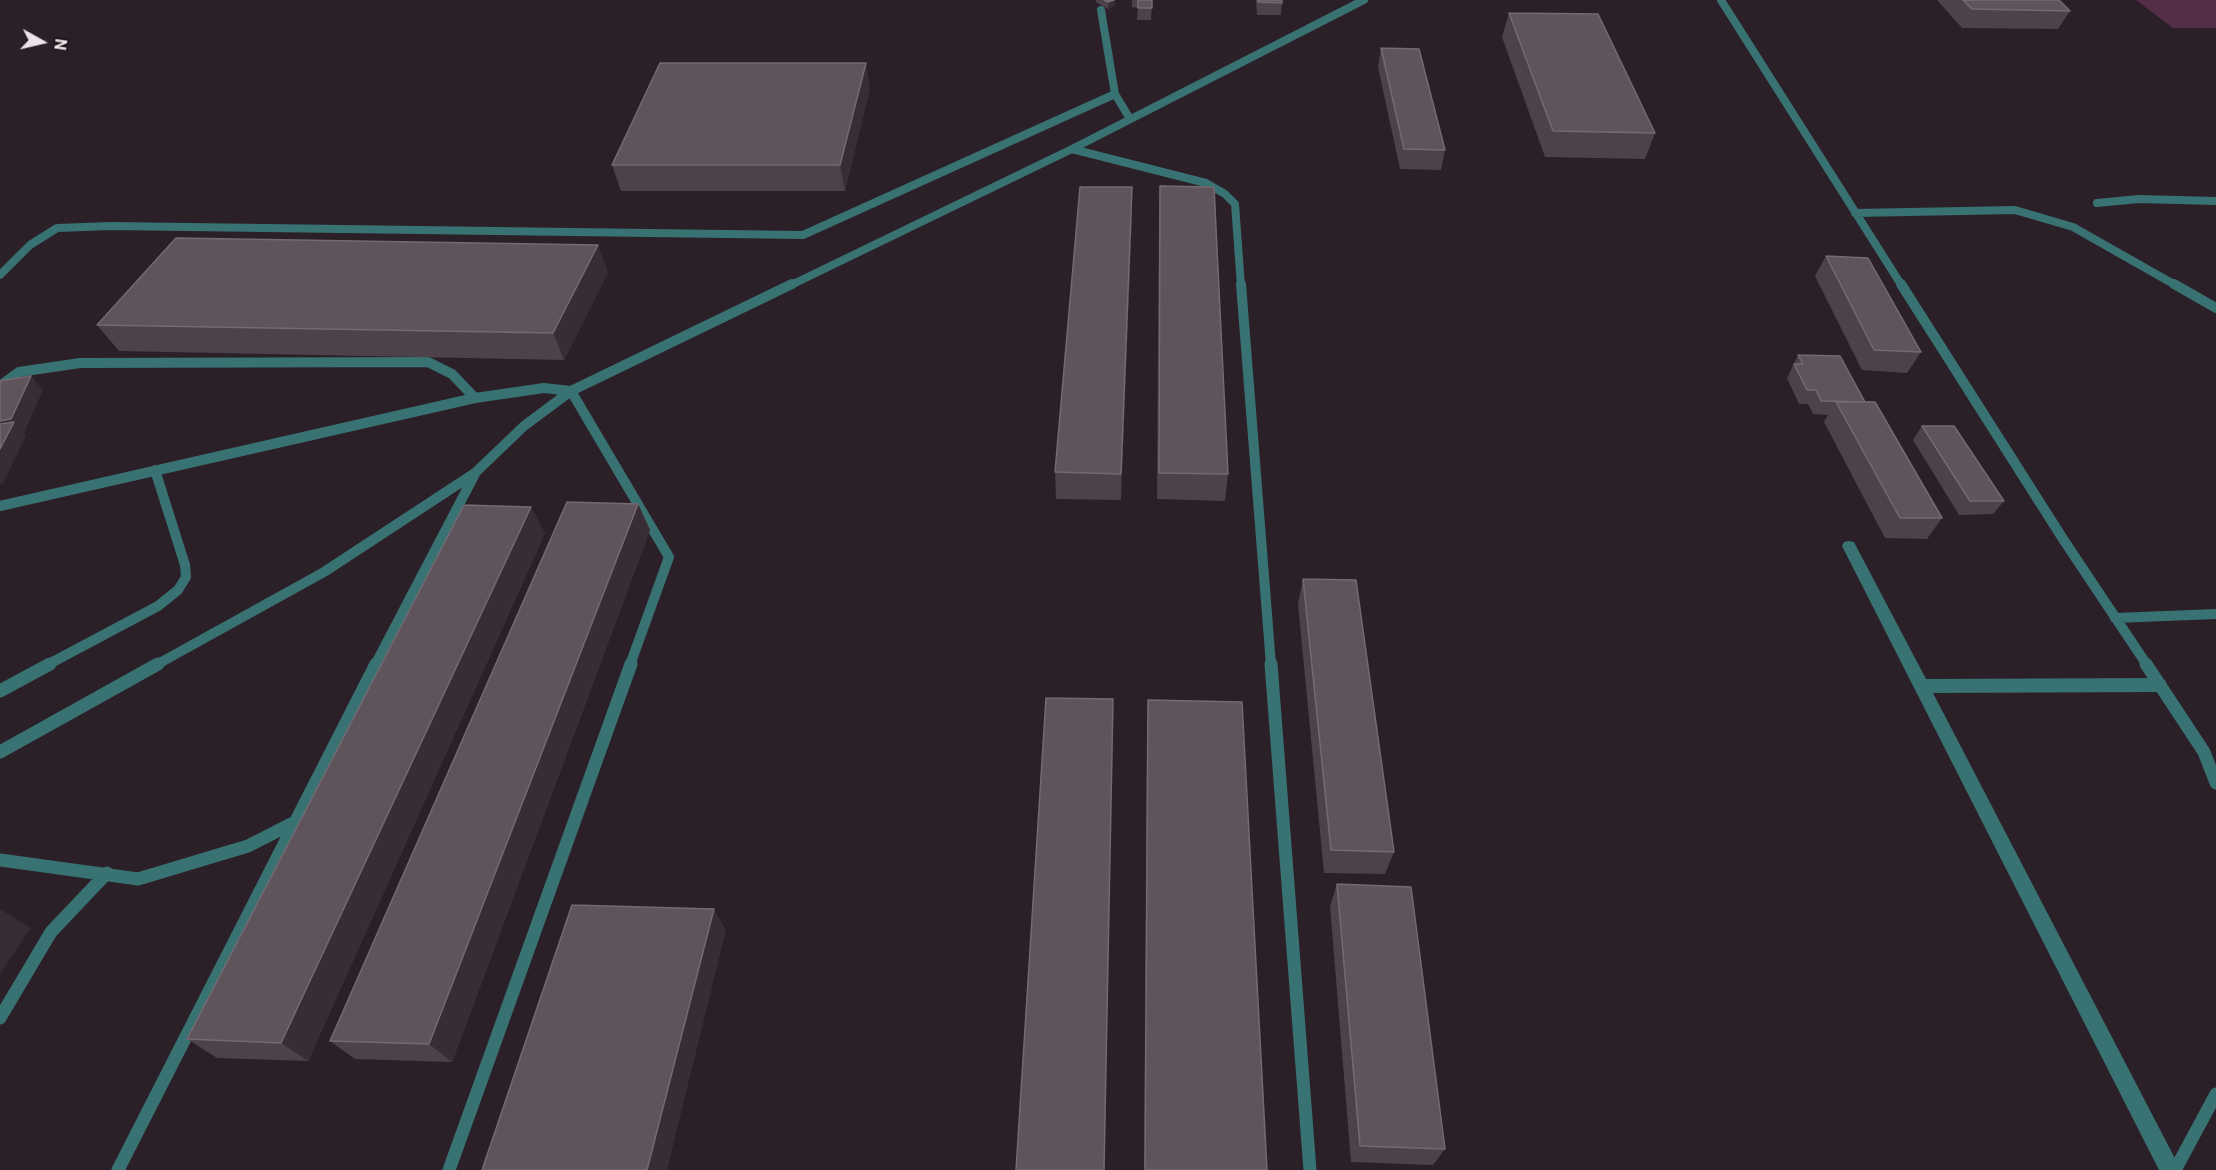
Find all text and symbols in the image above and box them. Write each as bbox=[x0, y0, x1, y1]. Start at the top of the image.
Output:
north arrow bbox=[12, 12, 72, 72]
text: N bbox=[50, 38, 71, 51]

